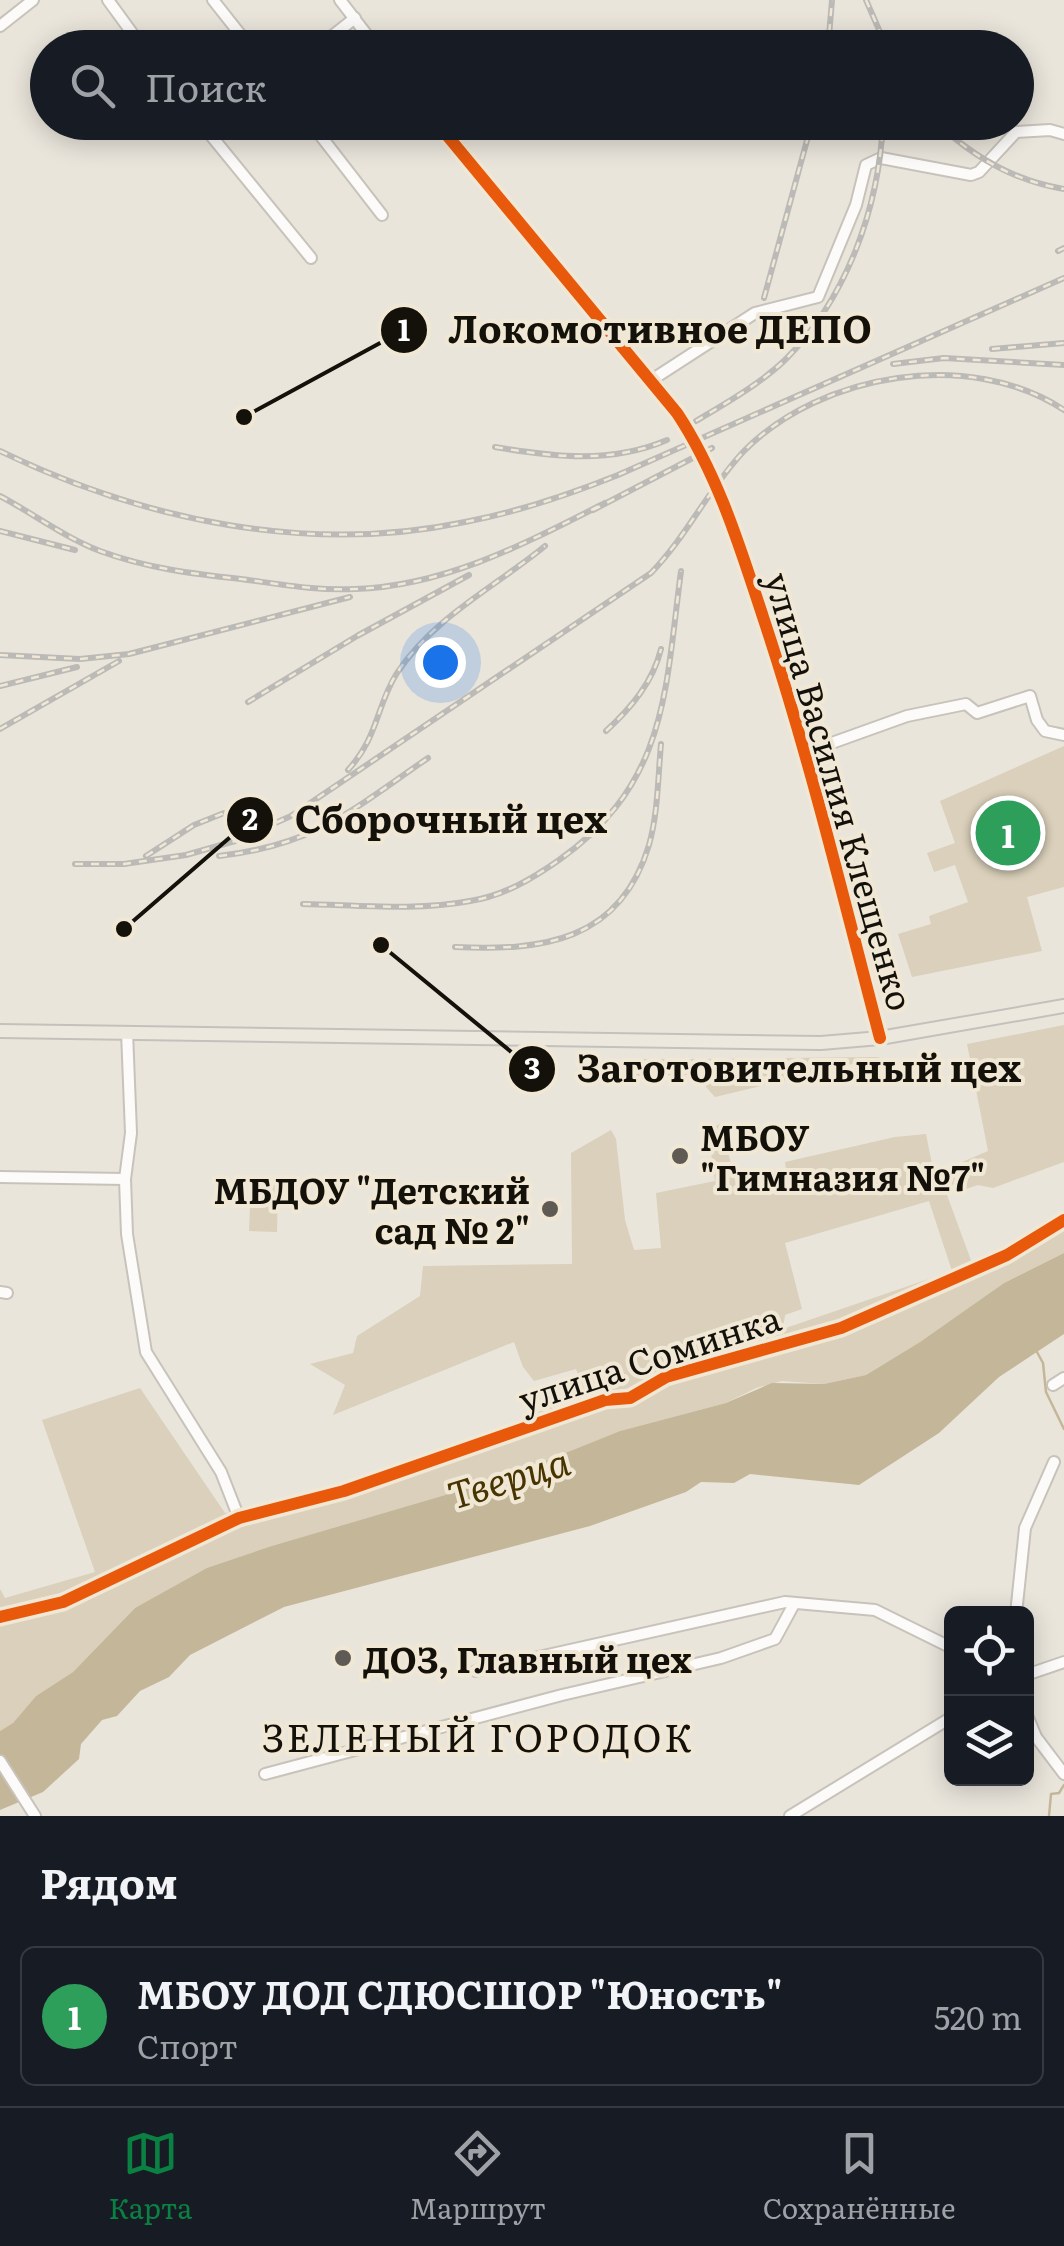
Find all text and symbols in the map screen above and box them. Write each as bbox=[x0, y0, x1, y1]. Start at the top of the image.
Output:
search box bbox=[30, 30, 1034, 140]
text: Поиск bbox=[145, 57, 267, 114]
icon: search bbox=[65, 58, 120, 113]
callout: Локомотивное ДЕПО bbox=[379, 296, 892, 364]
text: Локомотивное ДЕПО bbox=[448, 298, 872, 355]
text: 1 bbox=[398, 306, 410, 350]
street label: улица Василия Клещенко bbox=[753, 566, 929, 1016]
your location bbox=[415, 637, 466, 688]
callout: Сборочный цех bbox=[225, 786, 627, 854]
text: Сборочный цех bbox=[295, 788, 607, 845]
text: 2 bbox=[242, 795, 258, 839]
pin: 1 bbox=[976, 796, 1040, 870]
callout: Заготовительный цех bbox=[507, 1035, 1042, 1103]
text: Заготовительный цех bbox=[577, 1037, 1021, 1094]
text: 3 bbox=[524, 1044, 540, 1088]
place label: МБОУ "Гимназия №7" bbox=[700, 1110, 985, 1202]
marker: МБОУ "Гимназия №7" bbox=[669, 1145, 691, 1167]
place label: МБДОУ "Детский сад № 2" bbox=[213, 1163, 530, 1255]
marker: МБДОУ "Детский сад № 2" bbox=[539, 1198, 561, 1220]
street label: улица Соминка bbox=[511, 1290, 787, 1424]
water label: Тверца bbox=[440, 1430, 576, 1521]
map controls bbox=[944, 1606, 1034, 1786]
button: locate bbox=[944, 1606, 1034, 1696]
place label: ДОЗ, Главный цех bbox=[363, 1632, 692, 1684]
marker: ДОЗ, Главный цех bbox=[332, 1647, 354, 1669]
button: layers bbox=[944, 1696, 1034, 1786]
district label: ЗЕЛЕНЫЙ ГОРОДОК bbox=[262, 1707, 694, 1764]
text: Рядом bbox=[40, 1850, 178, 1912]
text: МБОУ ДОД СДЮСШОР "Юность" bbox=[137, 1964, 783, 2021]
text: 1 bbox=[68, 1992, 81, 2040]
text: 520 m bbox=[934, 1992, 1022, 2040]
text: Спорт bbox=[137, 2021, 238, 2069]
tab: Карта bbox=[109, 2126, 192, 2228]
tab: Маршрут bbox=[410, 2126, 546, 2228]
tab: Сохранённые bbox=[763, 2126, 955, 2228]

